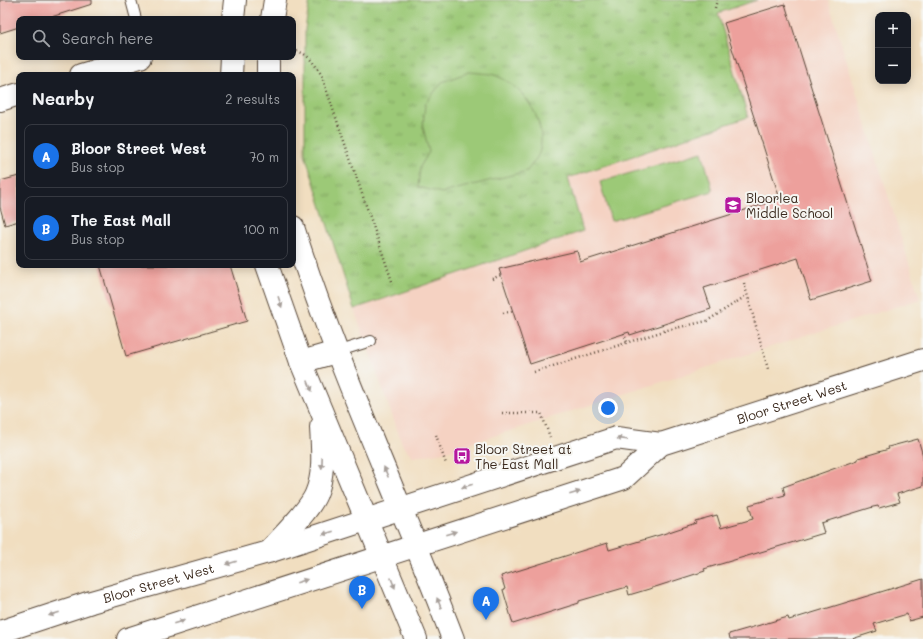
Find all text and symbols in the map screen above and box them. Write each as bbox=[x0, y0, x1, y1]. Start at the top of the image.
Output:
map controls bbox=[875, 12, 911, 84]
button: + bbox=[875, 12, 911, 48]
search box bbox=[16, 16, 296, 60]
icon: search bbox=[30, 27, 52, 49]
text: Search here bbox=[62, 28, 153, 48]
button: − bbox=[875, 48, 911, 84]
text: Nearby bbox=[32, 87, 94, 109]
text: 2 results bbox=[225, 90, 280, 107]
text: Bloor Street West bbox=[71, 138, 206, 158]
text: A bbox=[41, 148, 51, 165]
text: 70 m bbox=[249, 148, 279, 165]
text: Bus stop bbox=[71, 158, 124, 175]
place label: Bloorlea Middle School bbox=[746, 189, 833, 221]
school or university icon: Bloorlea Middle School bbox=[723, 195, 743, 215]
text: The East Mall bbox=[71, 210, 171, 230]
text: B bbox=[42, 220, 50, 237]
text: 100 m bbox=[243, 220, 279, 237]
text: Bus stop bbox=[71, 230, 124, 247]
one-way arrow bbox=[277, 296, 283, 308]
street label: Bloor Street West bbox=[734, 376, 849, 427]
one-way arrow bbox=[308, 380, 314, 392]
your location bbox=[598, 398, 618, 418]
one-way arrow bbox=[616, 436, 628, 442]
place label: Bloor Street at The East Mall bbox=[475, 440, 572, 472]
bus stop icon: Bloor Street at The East Mall bbox=[452, 446, 472, 466]
one-way arrow bbox=[319, 457, 325, 470]
one-way arrow bbox=[383, 466, 389, 477]
one-way arrow bbox=[461, 484, 473, 490]
one-way arrow bbox=[569, 490, 581, 496]
one-way arrow bbox=[322, 530, 334, 536]
one-way arrow bbox=[446, 530, 458, 536]
street label: Bloor Street West bbox=[101, 559, 216, 606]
one-way arrow bbox=[225, 560, 237, 566]
pin: B bbox=[349, 576, 375, 609]
one-way arrow bbox=[296, 578, 308, 584]
one-way arrow bbox=[390, 578, 396, 590]
pin: A bbox=[473, 587, 499, 620]
one-way arrow bbox=[435, 596, 441, 608]
one-way arrow bbox=[48, 612, 60, 618]
one-way arrow bbox=[173, 619, 185, 625]

